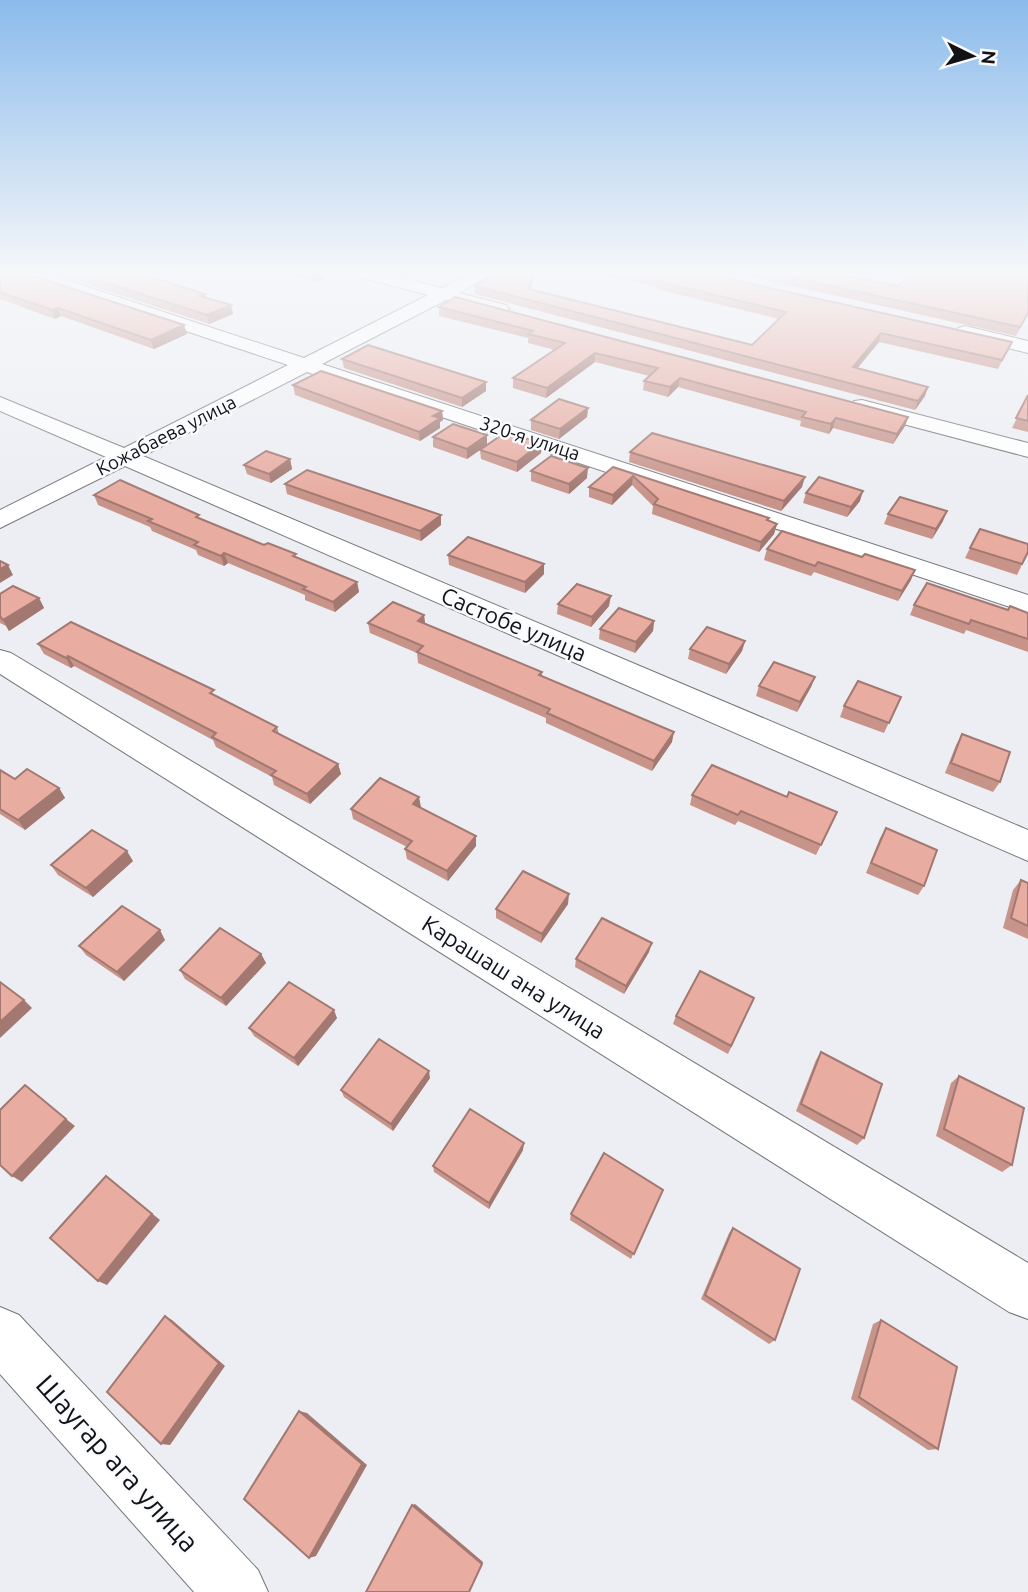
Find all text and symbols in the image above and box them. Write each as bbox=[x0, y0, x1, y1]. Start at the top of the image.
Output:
north arrow bbox=[937, 21, 1007, 91]
text: N bbox=[977, 49, 1001, 66]
street label: Кожабаева улица bbox=[92, 390, 240, 480]
street label: 320-я улица bbox=[477, 411, 583, 465]
street label: Састобе улица bbox=[438, 582, 590, 666]
street label: Карашаш ана улица bbox=[418, 911, 610, 1043]
street label: Шаугар ага улица bbox=[31, 1368, 205, 1558]

